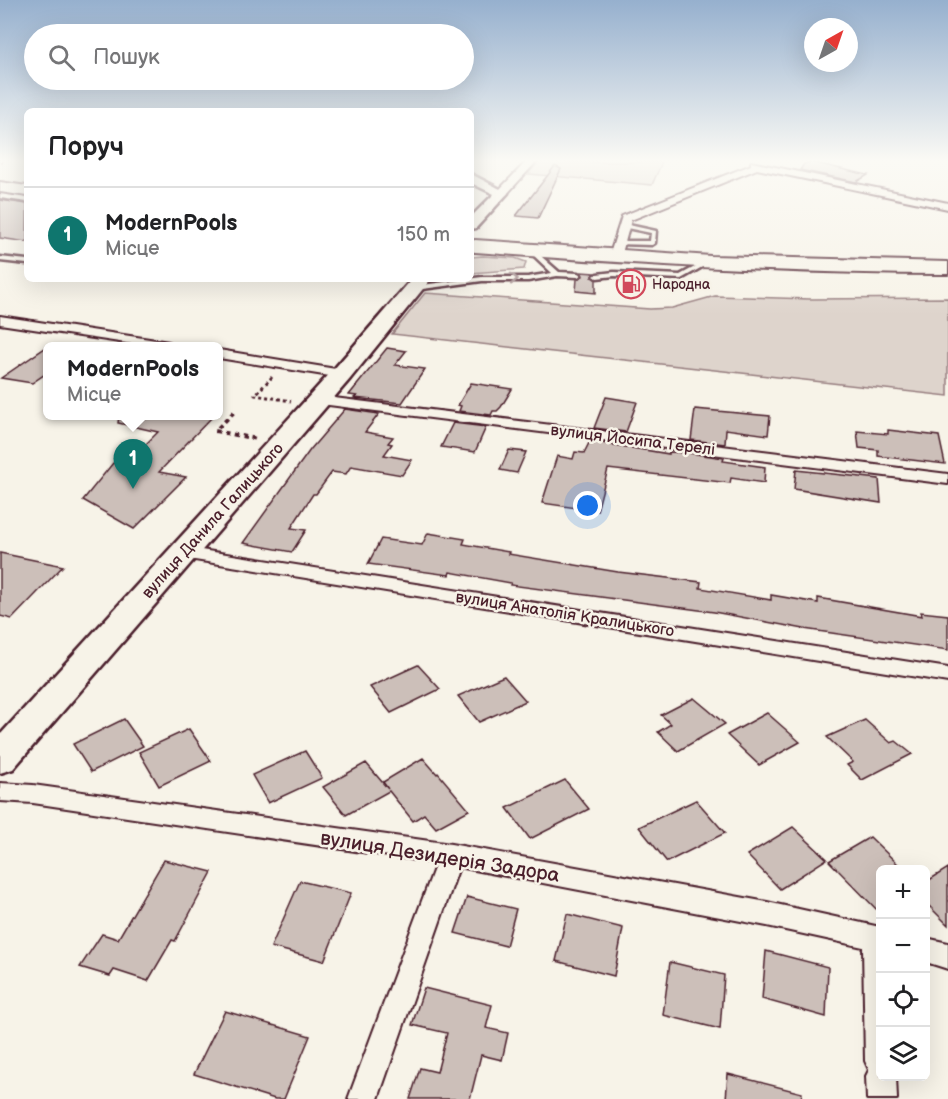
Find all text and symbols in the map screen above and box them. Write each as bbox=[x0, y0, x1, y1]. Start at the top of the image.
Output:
north arrow bbox=[804, 18, 858, 72]
search box bbox=[24, 24, 474, 90]
icon: search bbox=[45, 41, 78, 74]
text: Пошук bbox=[93, 44, 160, 71]
text: Поруч bbox=[48, 132, 124, 163]
text: ModernPools bbox=[105, 210, 237, 237]
text: 1 bbox=[63, 223, 72, 247]
text: 150 m bbox=[397, 223, 450, 247]
text: Місце bbox=[105, 237, 159, 261]
fuel station icon: Народна bbox=[615, 268, 647, 300]
one-way arrow bbox=[510, 273, 519, 285]
place label: Народна bbox=[652, 276, 711, 293]
popup bbox=[43, 342, 223, 420]
text: ModernPools bbox=[67, 356, 199, 383]
text: Місце bbox=[67, 383, 121, 407]
street label: вулиця Йосипа Терелі bbox=[549, 421, 716, 460]
street label: вулиця Данила Галицького bbox=[138, 439, 288, 603]
pin: 1 bbox=[114, 440, 152, 489]
your location bbox=[573, 491, 602, 520]
street label: вулиця Анатолія Кралицького bbox=[454, 588, 675, 641]
street label: вулиця Дезидерія Задора bbox=[319, 826, 561, 888]
map controls bbox=[876, 865, 930, 1081]
button: + bbox=[876, 865, 930, 919]
button: − bbox=[876, 919, 930, 973]
button: locate bbox=[876, 973, 930, 1027]
button: layers bbox=[876, 1027, 930, 1081]

